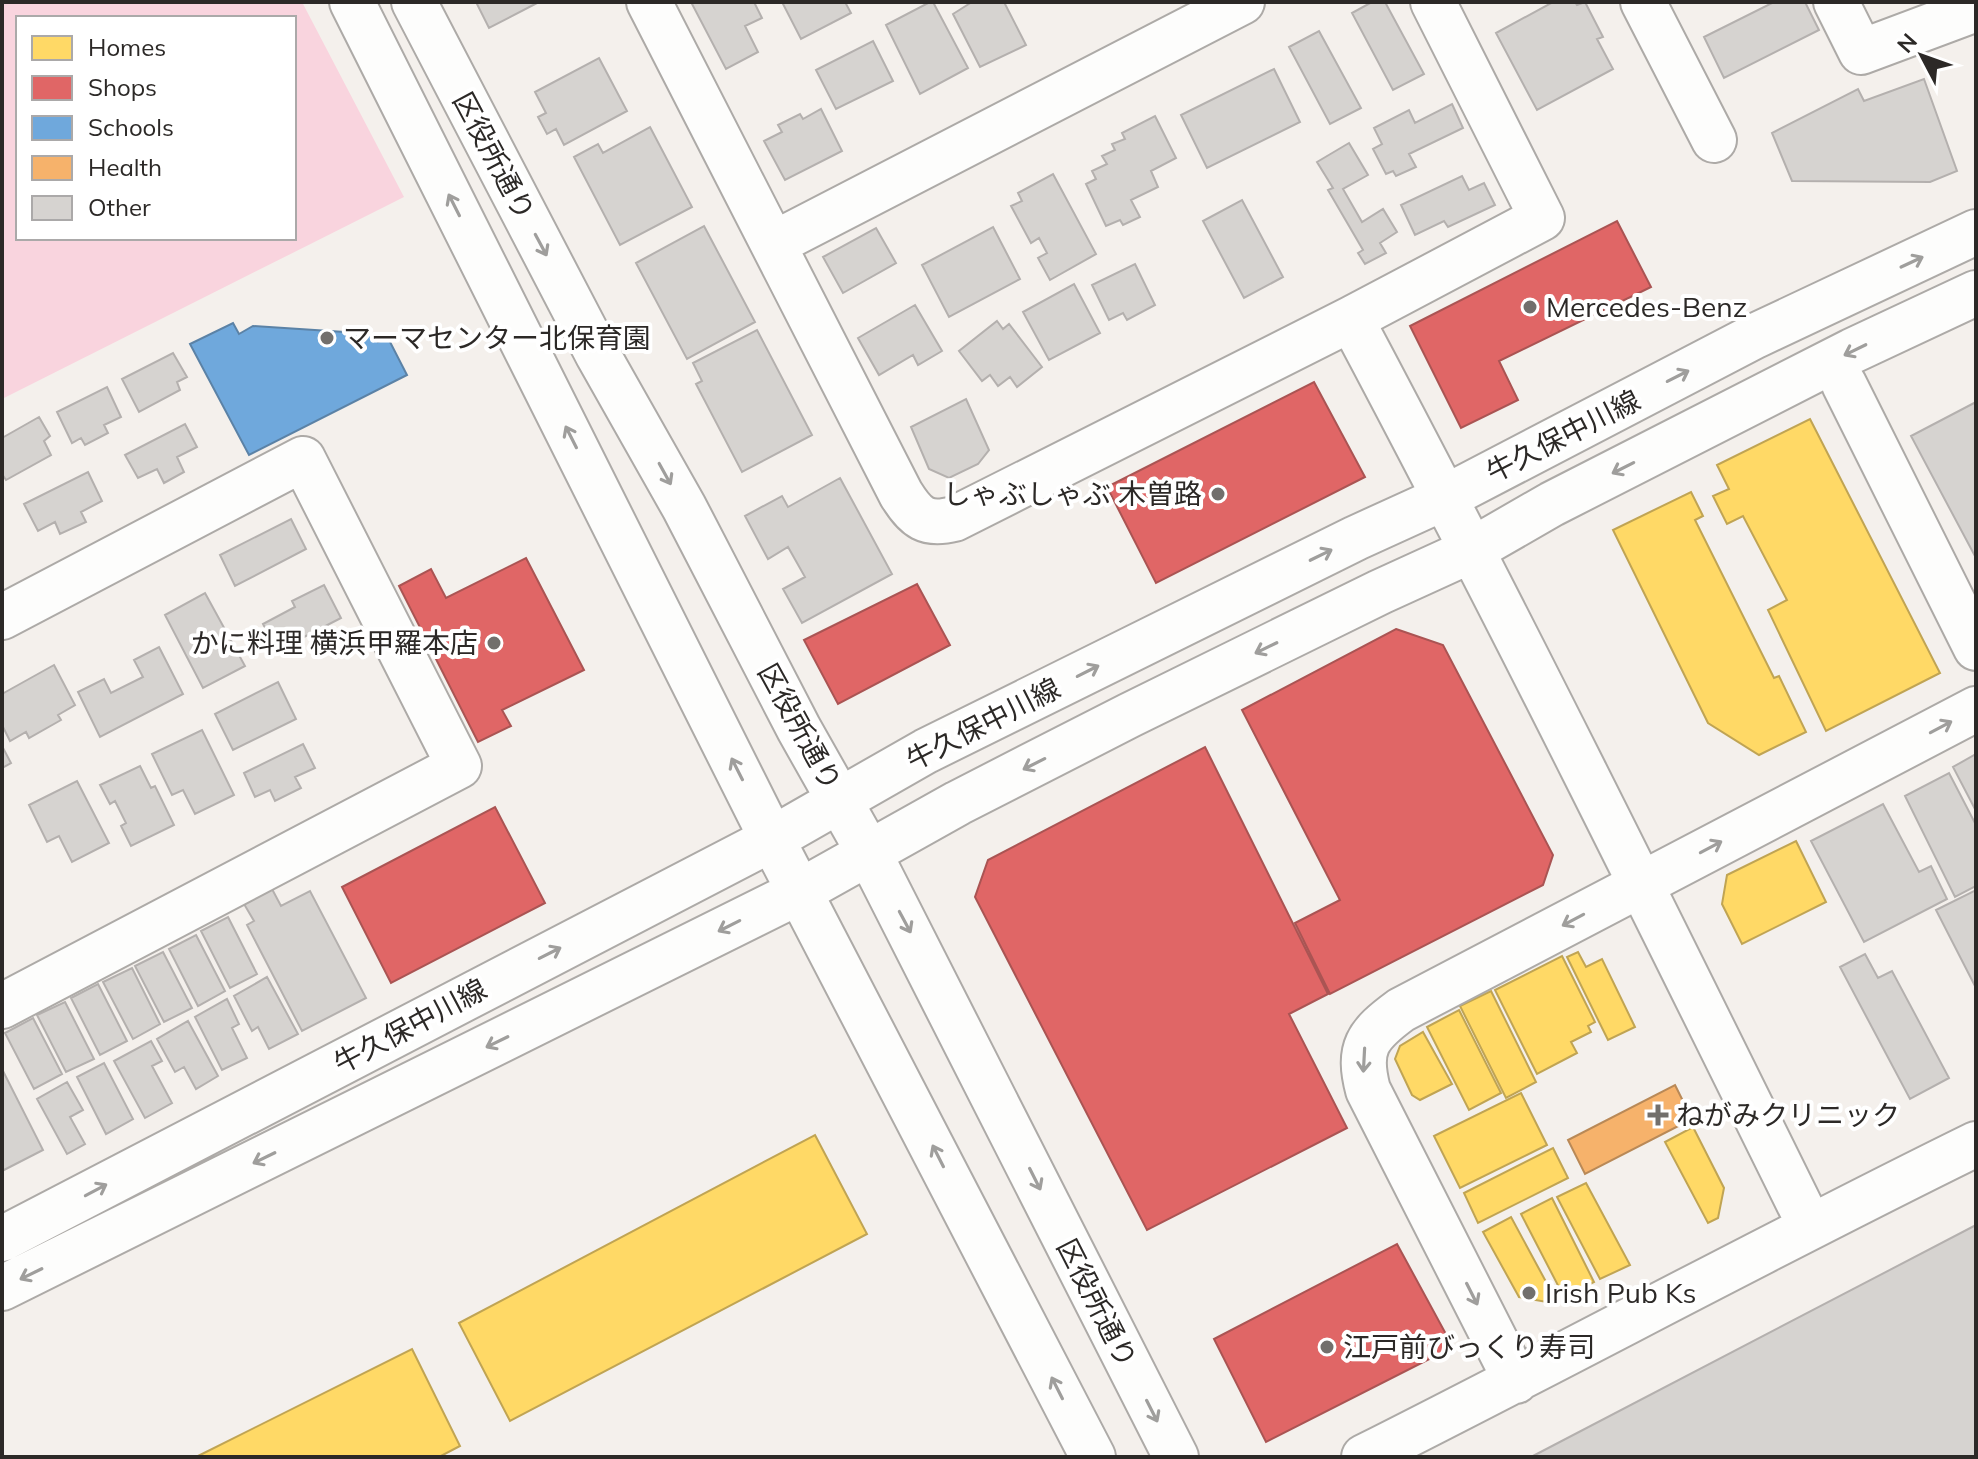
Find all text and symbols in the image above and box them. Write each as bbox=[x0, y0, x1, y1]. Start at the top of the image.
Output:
legend bbox=[16, 16, 296, 240]
north arrow bbox=[1882, 16, 1962, 96]
text: N bbox=[1891, 27, 1923, 58]
text: Homes bbox=[88, 32, 166, 62]
text: Shops bbox=[88, 72, 157, 102]
street label: 区役所通り bbox=[446, 86, 543, 226]
text: Schools bbox=[88, 112, 174, 142]
text: Health bbox=[88, 152, 162, 182]
text: Other bbox=[88, 192, 151, 222]
one-way arrow bbox=[446, 193, 461, 217]
one-way arrow bbox=[533, 233, 549, 256]
one-way arrow bbox=[1900, 254, 1924, 269]
place label: Mercedes-Benz bbox=[1546, 289, 1747, 324]
marker: Mercedes-Benz bbox=[1521, 298, 1539, 316]
place label: マーマセンター北保育園 bbox=[343, 320, 651, 355]
marker: マーマセンター北保育園 bbox=[318, 329, 336, 347]
one-way arrow bbox=[1843, 343, 1867, 358]
one-way arrow bbox=[1666, 368, 1690, 383]
street label: 牛久保中川線 bbox=[1480, 382, 1646, 489]
one-way arrow bbox=[562, 425, 578, 449]
one-way arrow bbox=[1612, 460, 1635, 476]
one-way arrow bbox=[658, 461, 673, 485]
place label: しゃぶしゃぶ 木曽路 bbox=[943, 476, 1202, 511]
marker: しゃぶしゃぶ 木曽路 bbox=[1209, 485, 1227, 503]
one-way arrow bbox=[1308, 547, 1332, 562]
place label: かに料理 横浜甲羅本店 bbox=[191, 625, 478, 660]
marker: かに料理 横浜甲羅本店 bbox=[485, 634, 503, 652]
one-way arrow bbox=[1255, 641, 1279, 656]
street label: 区役所通り bbox=[751, 657, 850, 796]
one-way arrow bbox=[1075, 662, 1099, 678]
street label: 牛久保中川線 bbox=[900, 670, 1066, 777]
one-way arrow bbox=[1929, 719, 1953, 735]
one-way arrow bbox=[1022, 757, 1046, 773]
one-way arrow bbox=[729, 758, 745, 782]
one-way arrow bbox=[1698, 839, 1722, 855]
one-way arrow bbox=[898, 910, 914, 934]
one-way arrow bbox=[1561, 912, 1585, 928]
one-way arrow bbox=[718, 919, 742, 935]
one-way arrow bbox=[538, 945, 561, 961]
street label: 牛久保中川線 bbox=[327, 971, 492, 1080]
one-way arrow bbox=[485, 1035, 509, 1050]
one-way arrow bbox=[1357, 1046, 1372, 1073]
place label: ねがみクリニック bbox=[1676, 1097, 1900, 1132]
marker: ねがみクリニック bbox=[1647, 1104, 1669, 1126]
one-way arrow bbox=[930, 1145, 945, 1169]
one-way arrow bbox=[252, 1151, 276, 1166]
one-way arrow bbox=[1028, 1167, 1043, 1191]
one-way arrow bbox=[84, 1181, 107, 1197]
street label: 区役所通り bbox=[1050, 1232, 1145, 1373]
one-way arrow bbox=[20, 1267, 44, 1282]
place label: Irish Pub Ks bbox=[1545, 1275, 1696, 1310]
one-way arrow bbox=[1465, 1282, 1480, 1306]
marker: Irish Pub Ks bbox=[1520, 1284, 1538, 1302]
place label: 江戸前びっくり寿司 bbox=[1343, 1329, 1595, 1364]
marker: 江戸前びっくり寿司 bbox=[1318, 1338, 1336, 1356]
one-way arrow bbox=[1049, 1376, 1064, 1400]
one-way arrow bbox=[1145, 1399, 1161, 1423]

